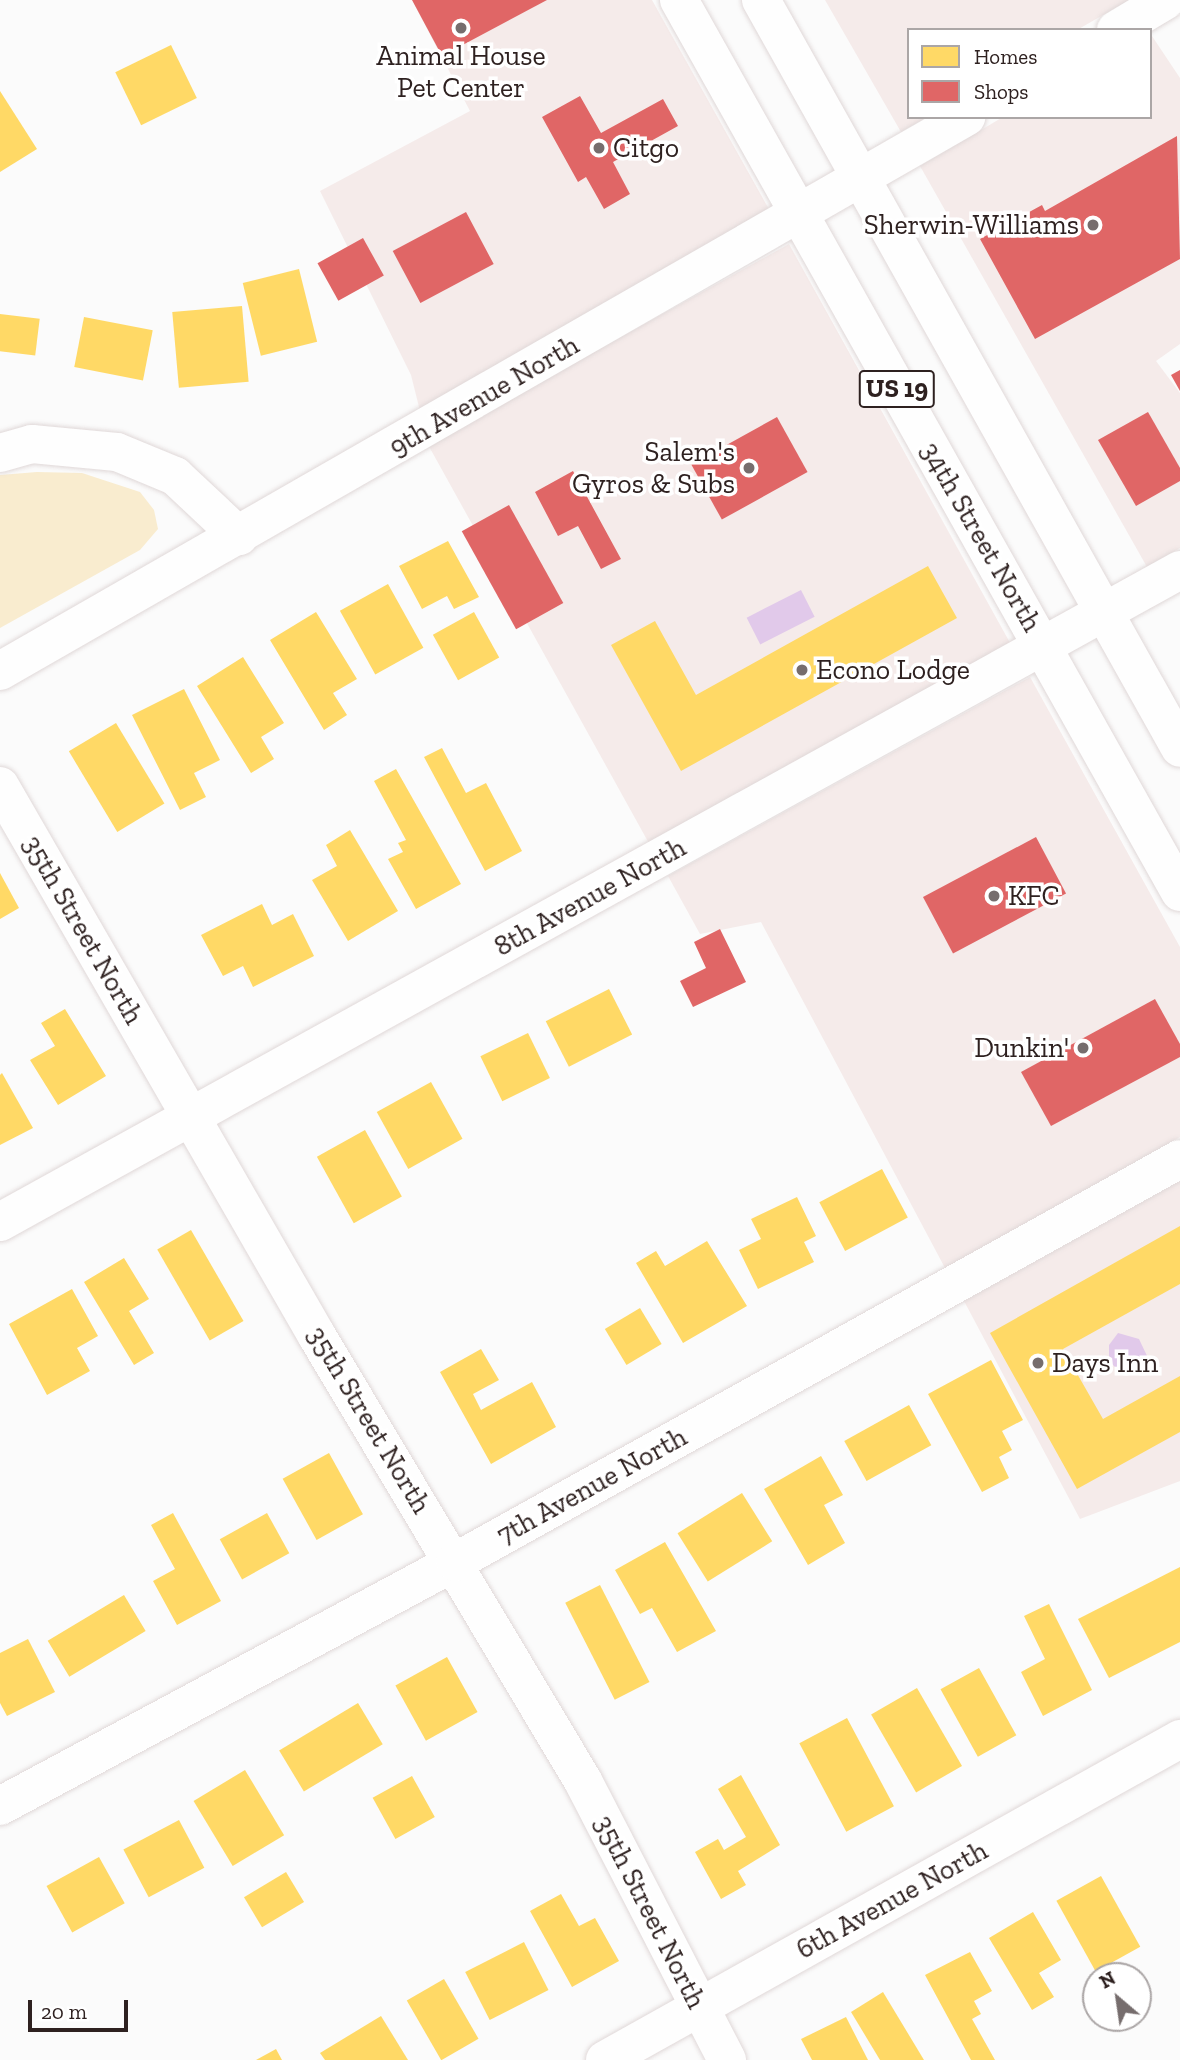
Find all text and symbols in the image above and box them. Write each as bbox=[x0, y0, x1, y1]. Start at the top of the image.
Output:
marker: Animal House Pet Center bbox=[453, 20, 469, 36]
legend bbox=[907, 28, 1152, 119]
place label: Animal House Pet Center bbox=[376, 39, 546, 105]
text: Homes bbox=[974, 44, 1037, 69]
text: Shops bbox=[974, 79, 1028, 104]
place label: Citgo bbox=[613, 131, 679, 165]
marker: Citgo bbox=[591, 140, 607, 156]
place label: Sherwin-Williams bbox=[864, 208, 1079, 242]
marker: Sherwin-Williams bbox=[1085, 217, 1101, 233]
street label: 9th Avenue North bbox=[383, 328, 585, 464]
road number: US 19 bbox=[858, 366, 936, 412]
place label: Salem's Gyros & Subs bbox=[572, 435, 735, 501]
street label: 34th Street North bbox=[913, 436, 1049, 638]
marker: Salem's Gyros & Subs bbox=[741, 460, 757, 476]
place label: Econo Lodge bbox=[816, 653, 970, 687]
marker: Econo Lodge bbox=[794, 662, 810, 678]
street label: 35th Street North bbox=[15, 829, 151, 1031]
street label: 8th Avenue North bbox=[488, 830, 692, 964]
place label: KFC bbox=[1008, 879, 1060, 913]
marker: KFC bbox=[986, 888, 1002, 904]
place label: Dunkin' bbox=[974, 1031, 1069, 1065]
marker: Dunkin' bbox=[1075, 1040, 1091, 1056]
street label: 35th Street North bbox=[300, 1320, 438, 1520]
place label: Days Inn bbox=[1052, 1346, 1158, 1380]
marker: Days Inn bbox=[1030, 1355, 1046, 1371]
street label: 7th Avenue North bbox=[491, 1420, 693, 1552]
street label: 35th Street North bbox=[587, 1810, 713, 2014]
street label: 6th Avenue North bbox=[790, 1833, 994, 1967]
north arrow bbox=[1082, 1962, 1152, 2032]
text: N bbox=[1096, 1966, 1119, 1994]
scale bar bbox=[32, 1986, 131, 2030]
text: 20 m bbox=[41, 1999, 87, 2024]

